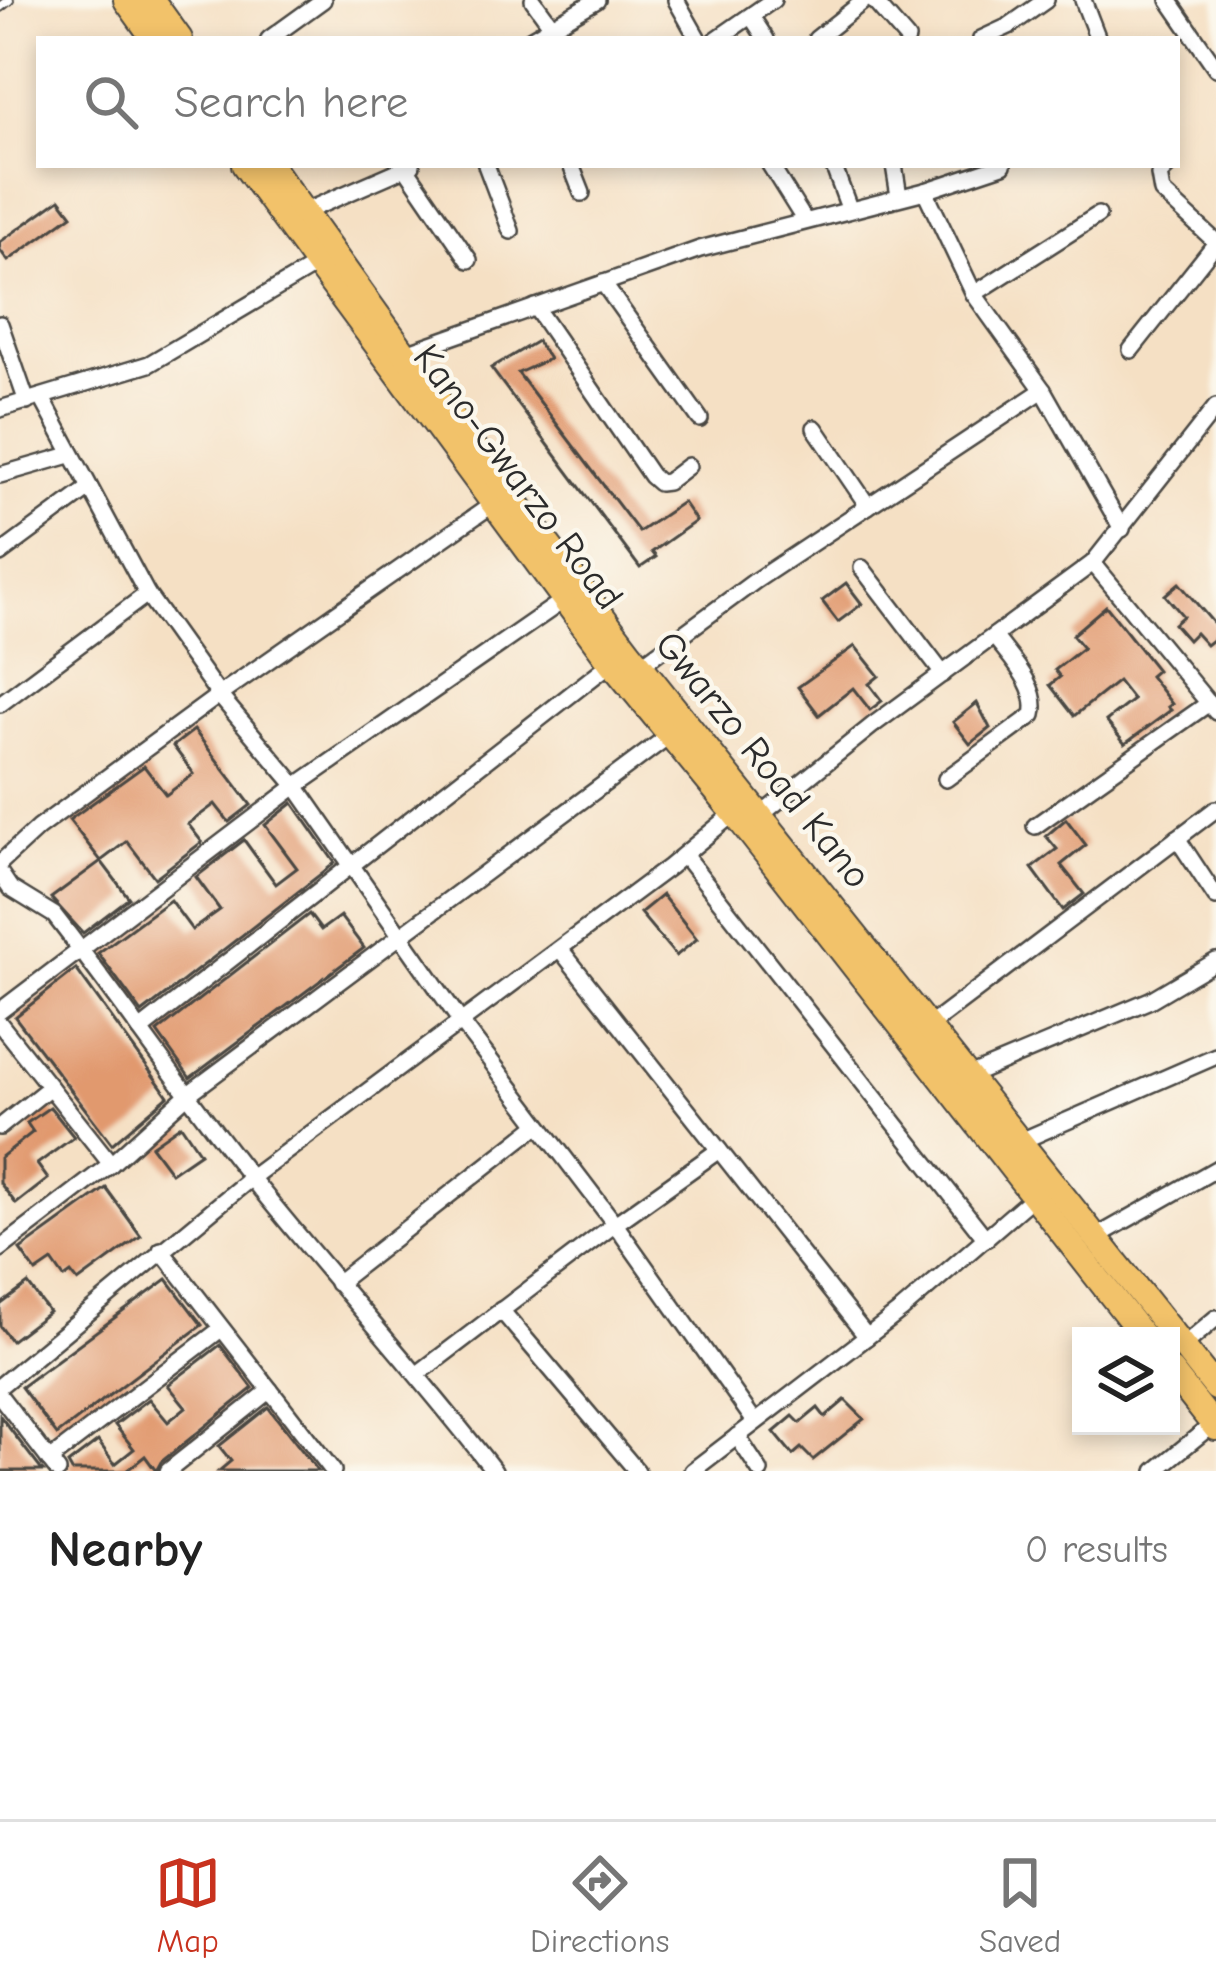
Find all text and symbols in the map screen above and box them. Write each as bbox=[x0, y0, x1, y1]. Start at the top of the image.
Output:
search box bbox=[36, 36, 1180, 168]
icon: search bbox=[78, 69, 144, 135]
text: Search here bbox=[174, 76, 408, 128]
street label: Kano-Gwarzo Road bbox=[404, 336, 632, 618]
street label: Gwarzo Road Kano bbox=[646, 623, 880, 897]
map controls bbox=[1072, 1327, 1180, 1435]
button: layers bbox=[1072, 1327, 1180, 1435]
text: Nearby bbox=[48, 1520, 202, 1579]
text: 0 results bbox=[1025, 1527, 1168, 1572]
tab: Map bbox=[155, 1850, 221, 1960]
tab: Directions bbox=[530, 1850, 670, 1960]
tab: Saved bbox=[979, 1850, 1061, 1960]

